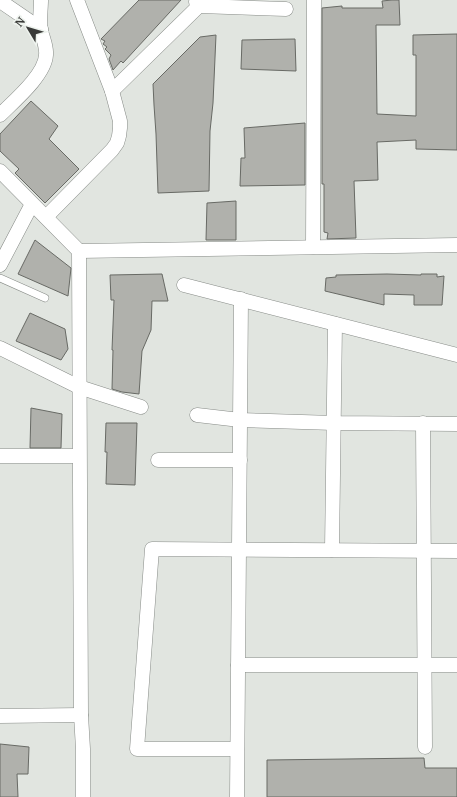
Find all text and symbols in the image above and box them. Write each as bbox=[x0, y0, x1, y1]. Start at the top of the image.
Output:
north arrow bbox=[8, 8, 48, 48]
text: N bbox=[11, 13, 29, 30]

